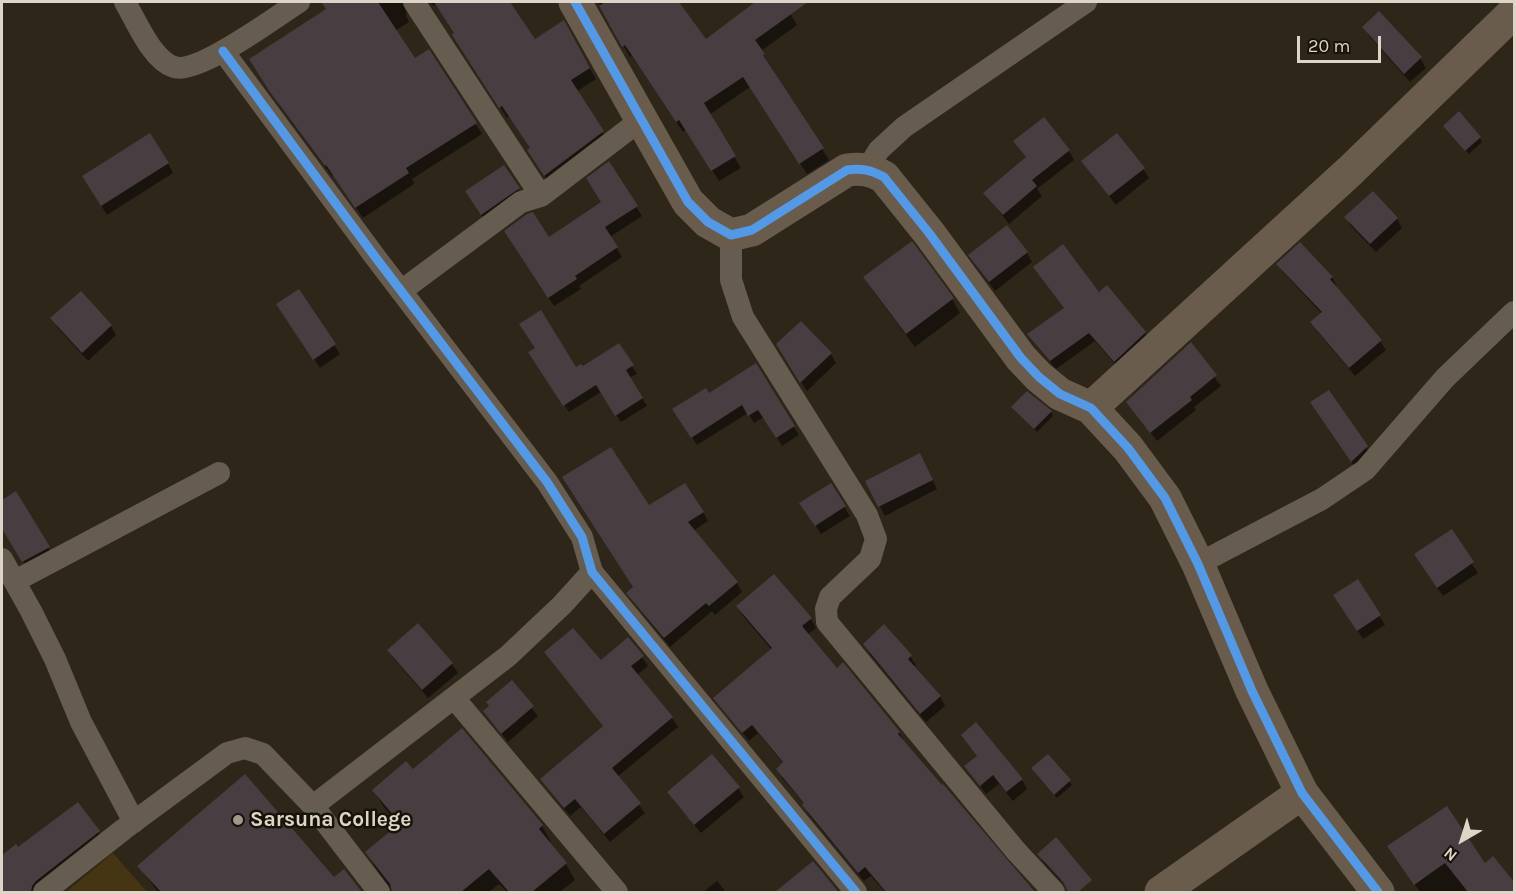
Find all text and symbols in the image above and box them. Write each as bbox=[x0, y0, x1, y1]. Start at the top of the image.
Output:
scale bar bbox=[1300, 24, 1384, 62]
text: 20 m bbox=[1308, 35, 1350, 57]
place label: Sarsuna College bbox=[250, 807, 411, 833]
north arrow bbox=[1432, 810, 1492, 870]
marker: Sarsuna College bbox=[231, 813, 245, 827]
text: N bbox=[1440, 843, 1461, 865]

